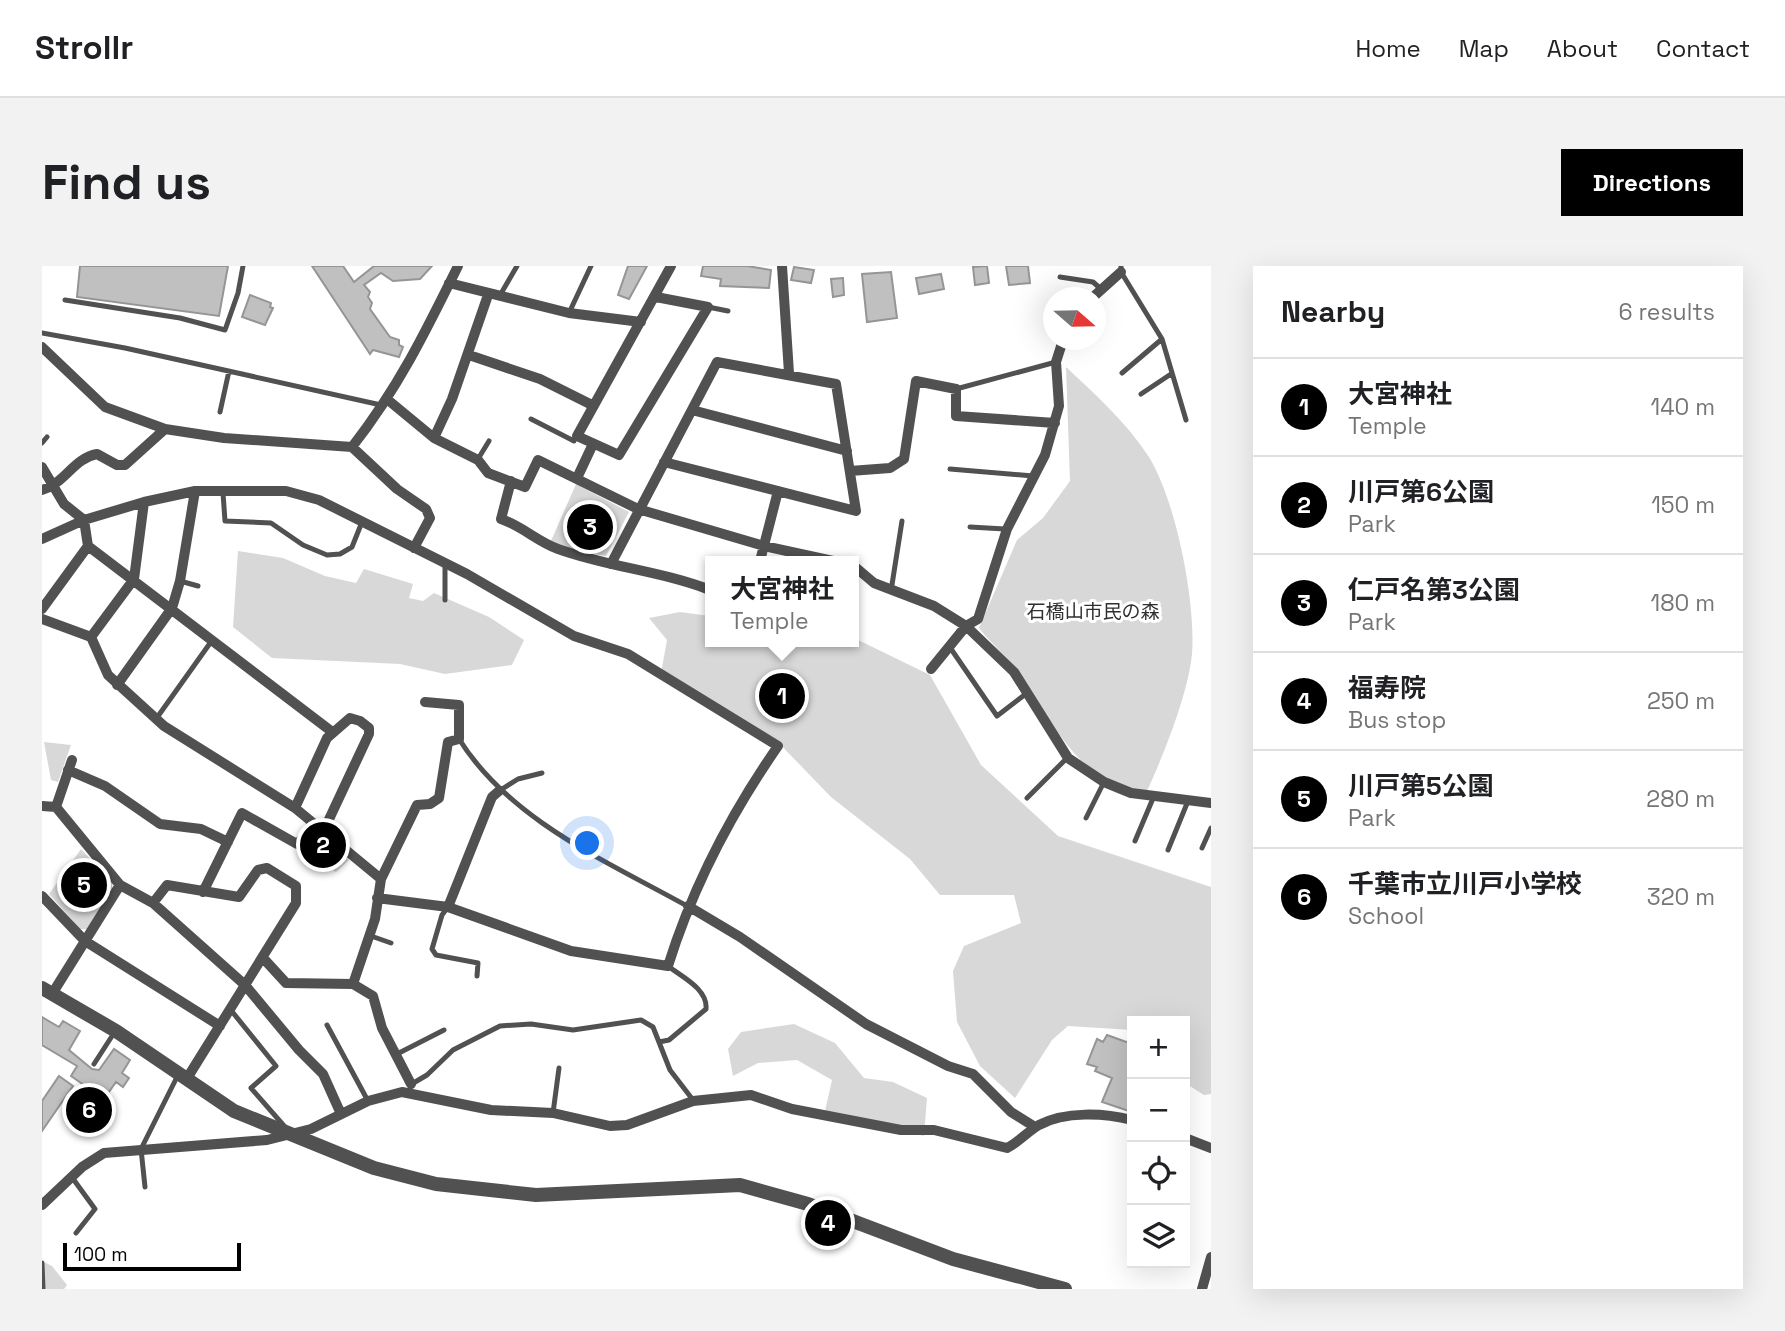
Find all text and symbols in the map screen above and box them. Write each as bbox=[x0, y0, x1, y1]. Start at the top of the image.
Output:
text: Strollr bbox=[35, 27, 133, 69]
text: Home bbox=[1355, 33, 1421, 64]
text: Map bbox=[1459, 33, 1509, 64]
text: About bbox=[1547, 33, 1618, 64]
text: Contact bbox=[1656, 33, 1750, 64]
button: Directions bbox=[1561, 149, 1743, 216]
text: Find us bbox=[42, 151, 211, 213]
north arrow bbox=[1043, 287, 1106, 350]
text: Nearby bbox=[1281, 292, 1385, 331]
text: 6 results bbox=[1619, 297, 1715, 327]
text: 大宮神社 bbox=[1348, 377, 1452, 411]
text: 1 bbox=[1299, 392, 1309, 422]
text: 140 m bbox=[1651, 392, 1715, 422]
text: Temple bbox=[1348, 411, 1427, 441]
text: 川戸第6公園 bbox=[1348, 475, 1494, 509]
text: 2 bbox=[1297, 490, 1311, 520]
text: 150 m bbox=[1651, 490, 1715, 520]
pin: 3 bbox=[567, 501, 613, 553]
text: Park bbox=[1348, 509, 1396, 539]
popup bbox=[705, 556, 859, 647]
text: 大宮神社 bbox=[730, 572, 834, 606]
text: 仁戸名第3公園 bbox=[1348, 573, 1520, 607]
text: 3 bbox=[1297, 588, 1311, 618]
text: 180 m bbox=[1651, 588, 1715, 618]
park label: 石橋山市民の森 bbox=[1026, 599, 1160, 624]
text: Temple bbox=[730, 606, 809, 636]
text: Park bbox=[1348, 607, 1396, 637]
pin: 1 bbox=[759, 670, 805, 722]
text: 福寿院 bbox=[1348, 671, 1426, 705]
text: 4 bbox=[1297, 686, 1311, 716]
text: 250 m bbox=[1647, 686, 1715, 716]
text: Bus stop bbox=[1348, 705, 1446, 735]
text: 川戸第5公園 bbox=[1348, 769, 1494, 803]
text: 5 bbox=[1297, 784, 1311, 814]
text: 280 m bbox=[1646, 784, 1715, 814]
text: Park bbox=[1348, 803, 1396, 833]
pin: 2 bbox=[300, 819, 346, 871]
your location bbox=[570, 826, 604, 860]
pin: 5 bbox=[61, 859, 107, 911]
text: 千葉市立川戸小学校 bbox=[1348, 867, 1582, 901]
text: 6 bbox=[1297, 882, 1311, 912]
text: 320 m bbox=[1647, 882, 1715, 912]
text: School bbox=[1348, 901, 1424, 931]
map controls bbox=[1127, 1016, 1190, 1268]
button: + bbox=[1127, 1016, 1190, 1079]
button: − bbox=[1127, 1079, 1190, 1142]
pin: 6 bbox=[66, 1084, 112, 1136]
button: locate bbox=[1127, 1142, 1190, 1205]
pin: 4 bbox=[805, 1197, 851, 1249]
button: layers bbox=[1127, 1205, 1190, 1268]
scale bar bbox=[63, 1240, 242, 1272]
text: 100 m bbox=[74, 1242, 128, 1267]

